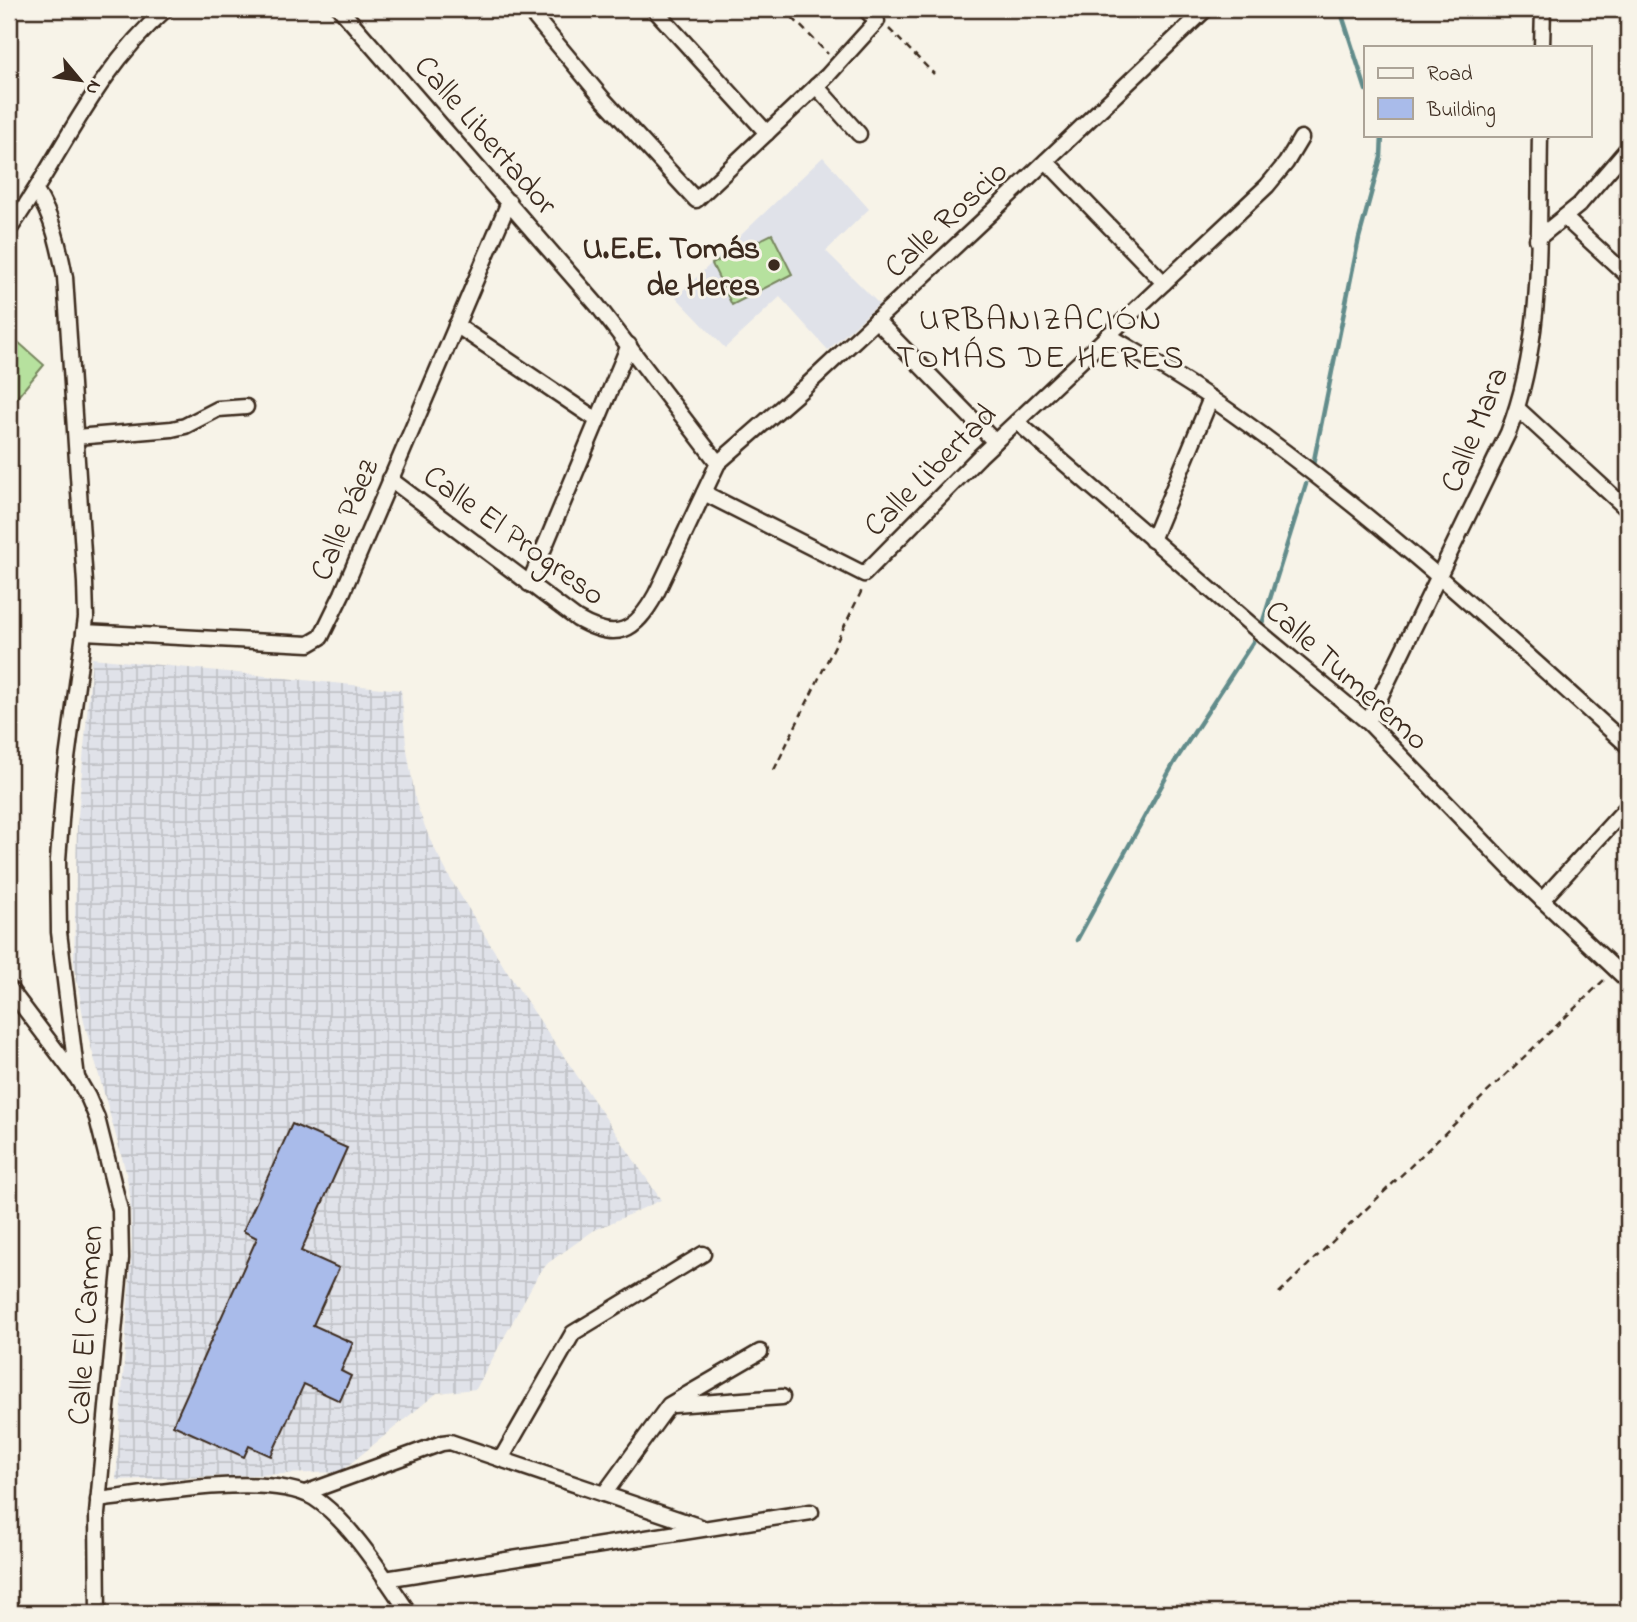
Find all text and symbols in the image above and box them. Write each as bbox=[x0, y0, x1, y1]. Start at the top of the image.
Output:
north arrow bbox=[46, 46, 116, 116]
street label: Calle Libertador bbox=[401, 46, 568, 227]
legend bbox=[1364, 46, 1592, 136]
text: Road bbox=[1427, 60, 1473, 90]
text: N bbox=[78, 75, 108, 99]
text: Building bbox=[1426, 96, 1496, 128]
street label: Calle Roscio bbox=[875, 150, 1020, 291]
place label: U.E.E. Tomás de Heres bbox=[582, 227, 760, 311]
marker: U.E.E. Tomás de Heres bbox=[766, 257, 782, 273]
district label: URBANIZACIÓN TOMÁS DE HERES bbox=[896, 297, 1186, 383]
street label: Calle Mara bbox=[1430, 360, 1523, 500]
street label: Calle Libertad bbox=[854, 394, 1009, 549]
street label: Calle Páez bbox=[299, 452, 393, 589]
street label: Calle El Progreso bbox=[412, 454, 614, 619]
street label: Calle Tumeremo bbox=[1253, 590, 1438, 763]
street label: Calle El Carmen bbox=[57, 1224, 118, 1427]

